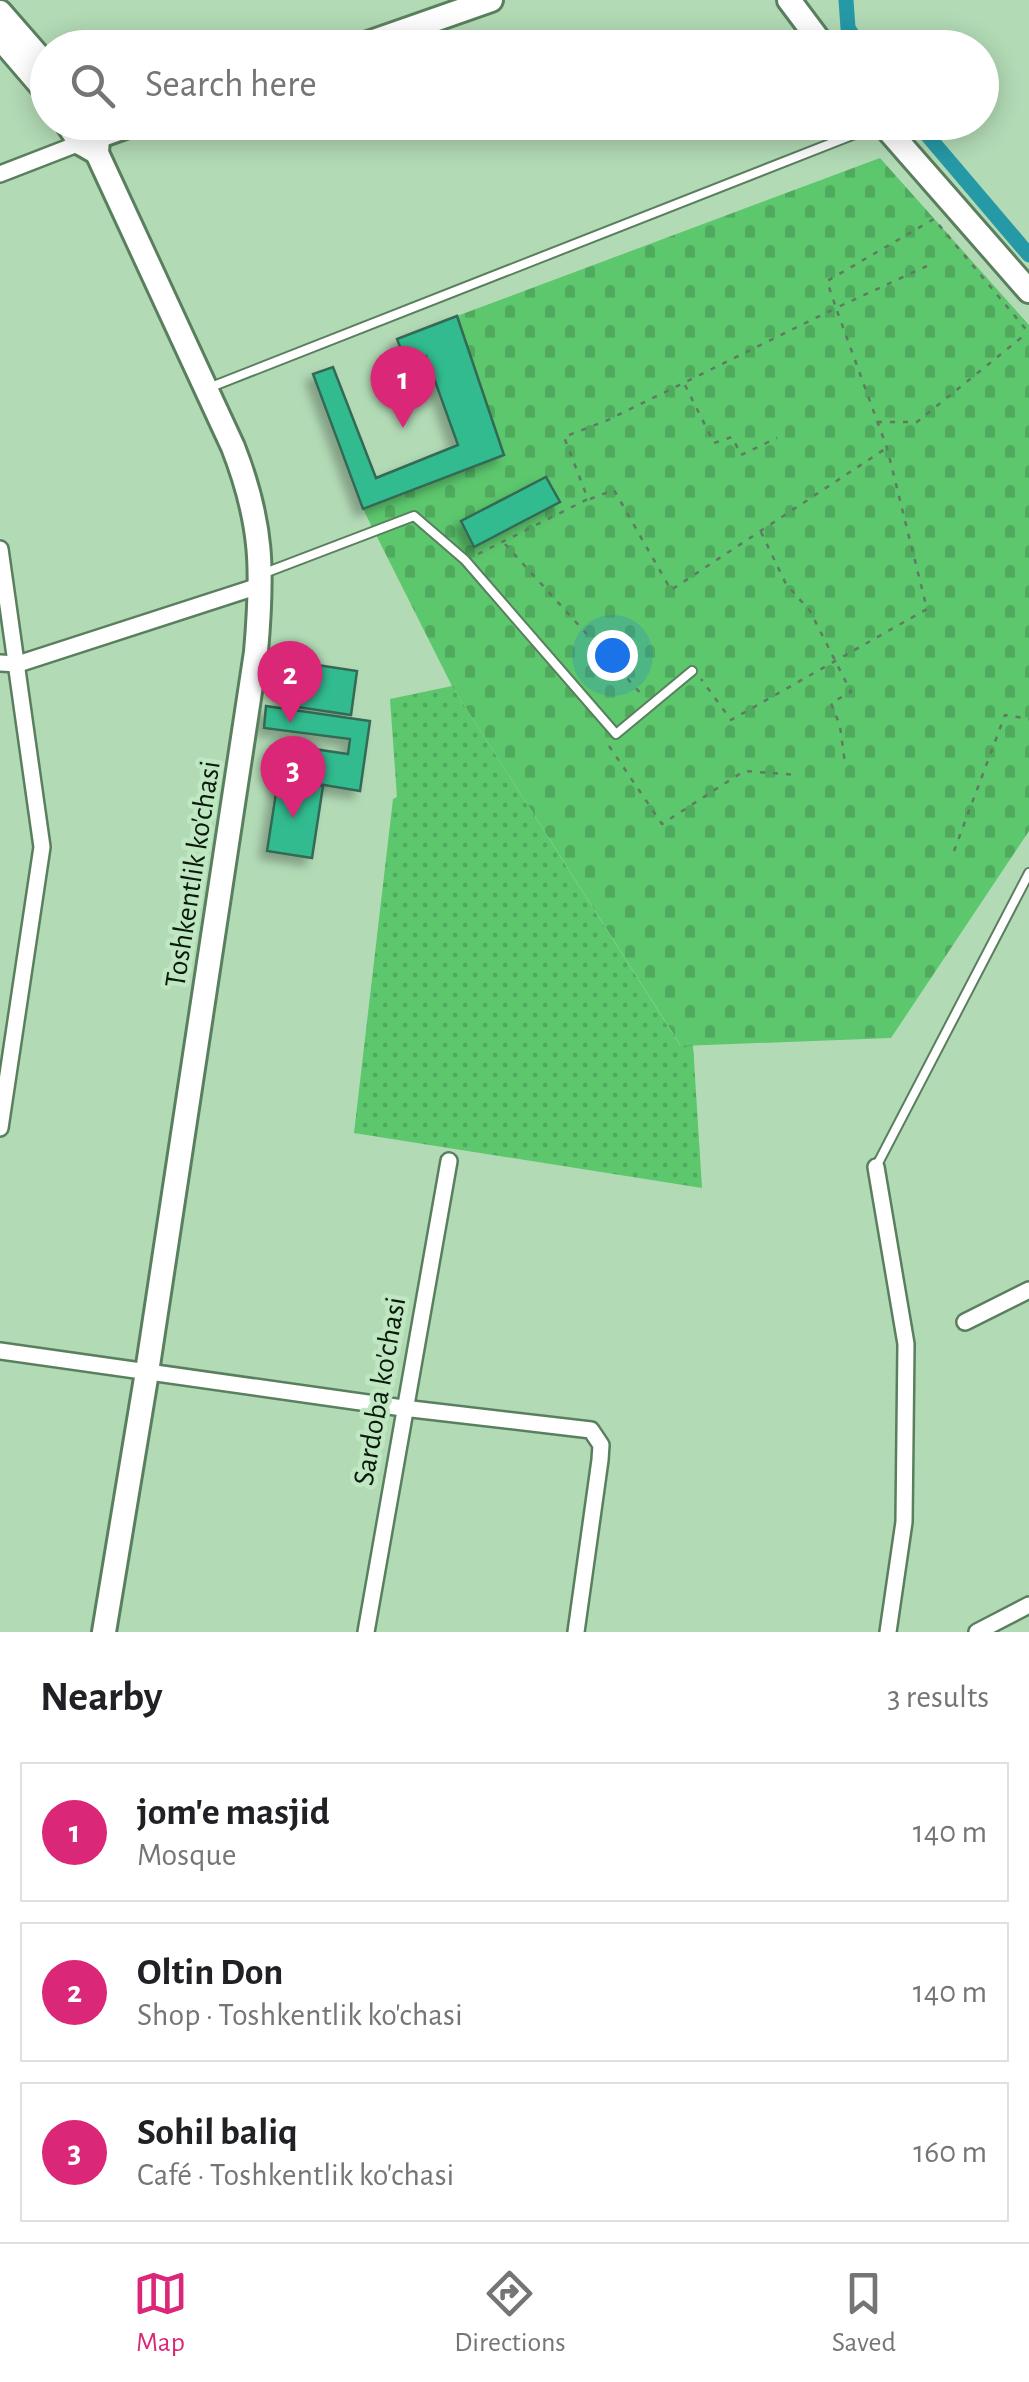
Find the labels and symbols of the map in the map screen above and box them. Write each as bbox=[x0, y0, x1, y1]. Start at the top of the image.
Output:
pin: 1 bbox=[370, 346, 436, 428]
your location bbox=[587, 630, 638, 681]
pin: 2 bbox=[258, 640, 322, 723]
pin: 3 bbox=[260, 736, 326, 818]
street label: Toshkentlik ko'chasi bbox=[160, 759, 226, 990]
street label: Sardoba ko'chasi bbox=[349, 1295, 411, 1488]

